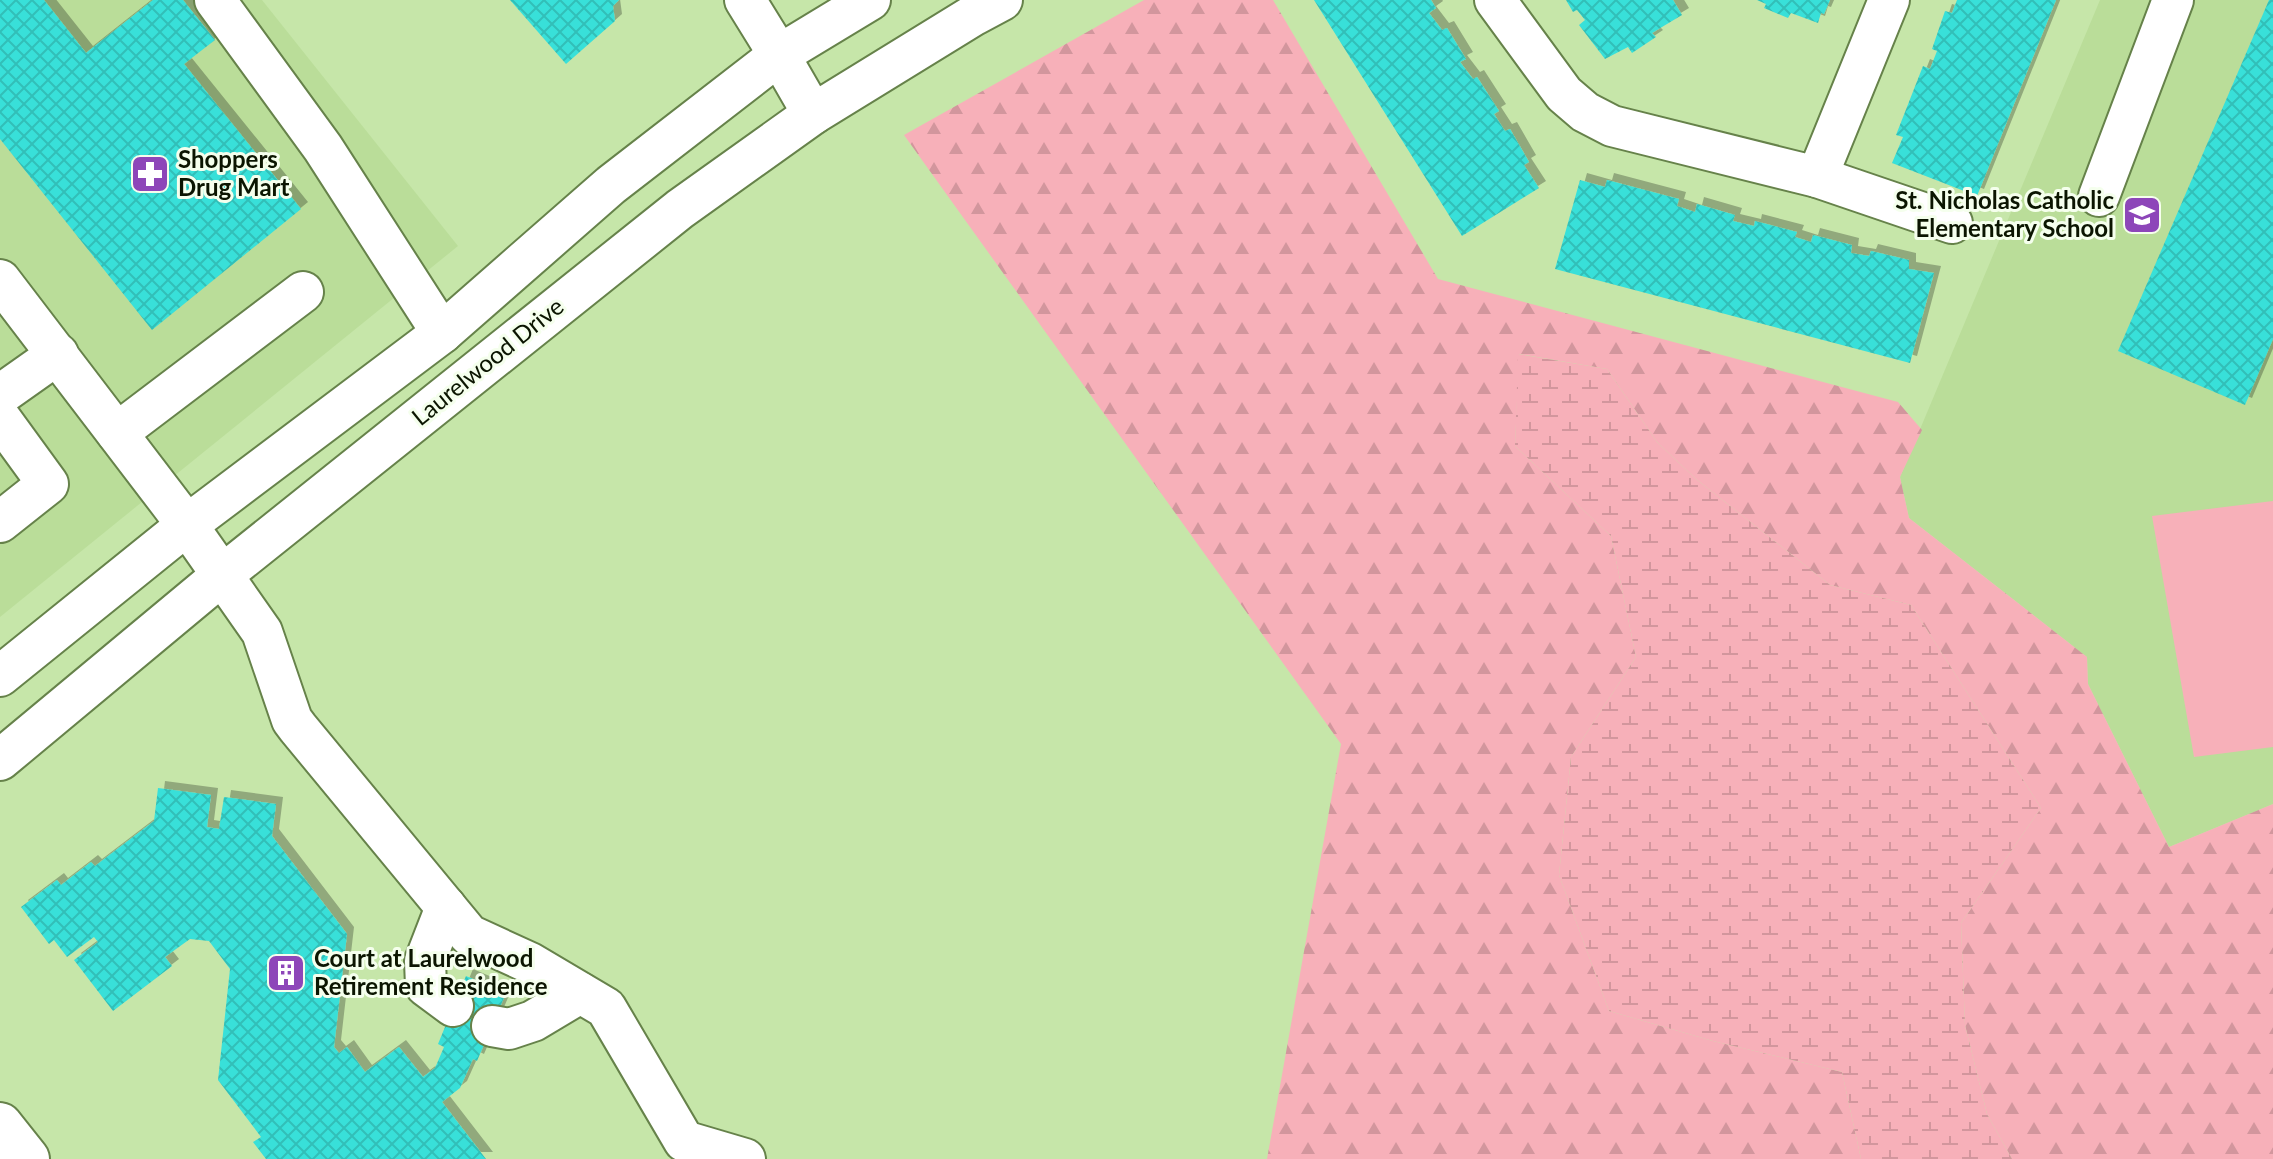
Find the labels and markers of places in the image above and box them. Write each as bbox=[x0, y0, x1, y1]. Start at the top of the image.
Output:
place label: Shoppers Drug Mart bbox=[178, 144, 290, 201]
pharmacy icon: Shoppers Drug Mart bbox=[129, 153, 171, 195]
place label: St. Nicholas Catholic Elementary School bbox=[1895, 185, 2114, 242]
school or university icon: St. Nicholas Catholic Elementary School bbox=[2121, 194, 2163, 236]
place label: Court at Laurelwood Retirement Residence bbox=[314, 943, 548, 1000]
building icon: Court at Laurelwood Retirement Residence bbox=[265, 952, 307, 994]

